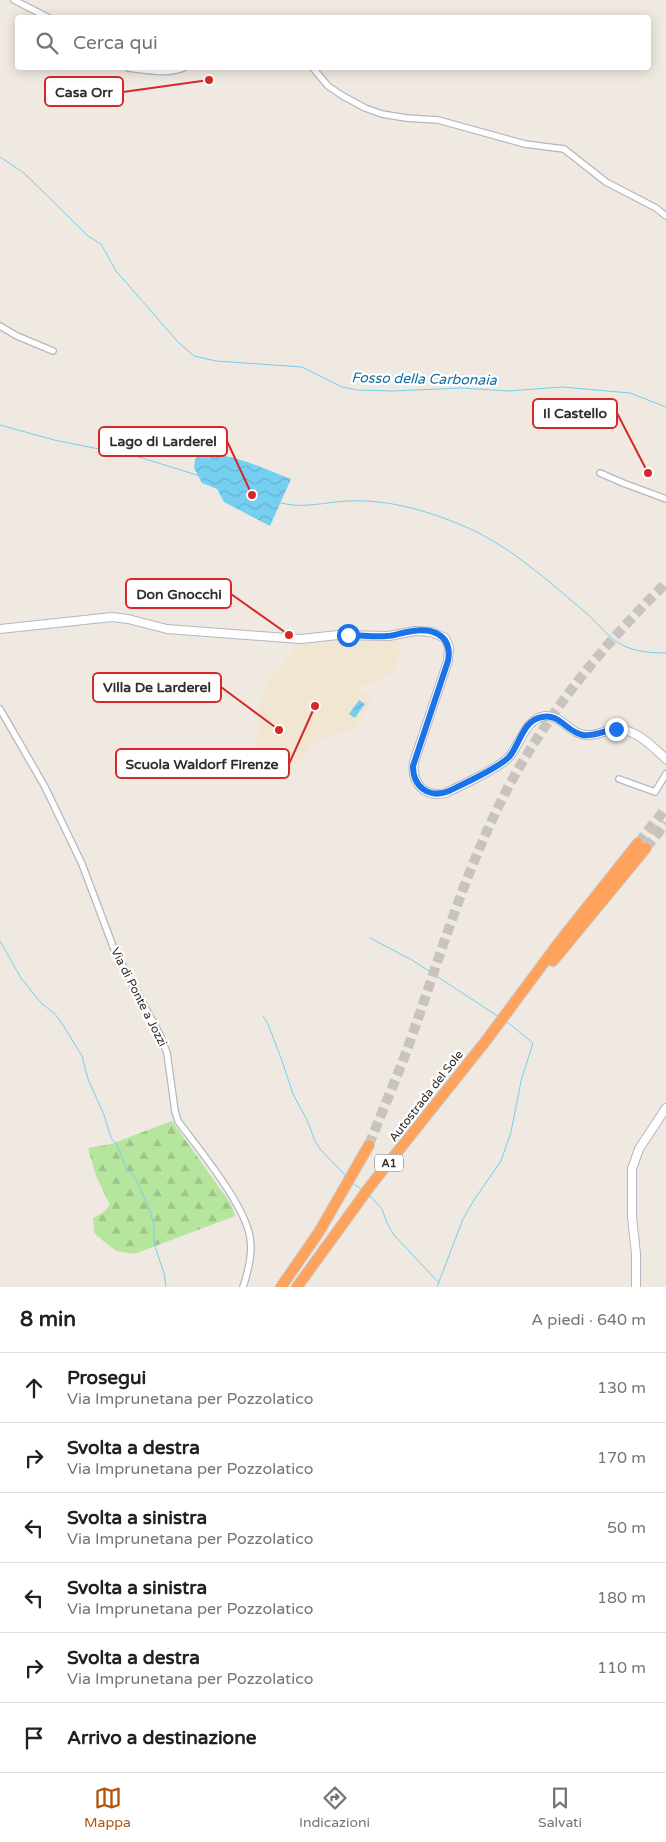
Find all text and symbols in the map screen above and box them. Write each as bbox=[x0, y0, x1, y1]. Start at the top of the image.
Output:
search box bbox=[15, 15, 651, 70]
icon: search bbox=[33, 29, 61, 57]
text: Cerca qui bbox=[73, 32, 158, 54]
callout: Casa Orr bbox=[45, 77, 123, 106]
text: Casa Orr bbox=[55, 84, 114, 101]
water label: Fosso della Carbonaia bbox=[351, 369, 498, 389]
callout: Il Castello bbox=[533, 399, 617, 428]
text: Il Castello bbox=[543, 405, 607, 422]
callout: Lago di Larderel bbox=[99, 427, 227, 456]
text: Lago di Larderel bbox=[109, 433, 217, 450]
callout: Don Gnocchi bbox=[126, 579, 231, 608]
text: Don Gnocchi bbox=[136, 586, 222, 603]
route start bbox=[337, 624, 360, 647]
callout: Villa De Larderel bbox=[93, 673, 221, 702]
text: Villa De Larderel bbox=[103, 679, 211, 696]
route end bbox=[605, 718, 628, 741]
callout: Scuola Waldorf Firenze bbox=[116, 749, 289, 778]
text: Scuola Waldorf Firenze bbox=[125, 756, 279, 773]
street label: Via di Ponte a Jozzi bbox=[108, 945, 170, 1049]
street label: Autostrada del Sole bbox=[386, 1047, 466, 1144]
road number: A1 bbox=[375, 1154, 403, 1172]
text: 8 min bbox=[20, 1307, 76, 1332]
text: A piedi · 640 m bbox=[531, 1310, 646, 1330]
text: Prosegui bbox=[67, 1367, 146, 1389]
icon: ahead bbox=[20, 1374, 48, 1402]
text: 130 m bbox=[597, 1378, 646, 1398]
text: Via Imprunetana per Pozzolatico bbox=[67, 1389, 313, 1409]
text: Svolta a destra bbox=[67, 1437, 200, 1459]
icon: right bbox=[20, 1444, 48, 1472]
text: 170 m bbox=[597, 1448, 646, 1468]
text: Via Imprunetana per Pozzolatico bbox=[67, 1459, 313, 1479]
text: Svolta a sinistra bbox=[67, 1507, 207, 1529]
icon: left bbox=[20, 1514, 48, 1542]
text: 50 m bbox=[607, 1518, 646, 1538]
text: Via Imprunetana per Pozzolatico bbox=[67, 1529, 313, 1549]
text: Svolta a sinistra bbox=[67, 1577, 207, 1599]
icon: left bbox=[20, 1584, 48, 1612]
text: 180 m bbox=[597, 1588, 646, 1608]
text: Via Imprunetana per Pozzolatico bbox=[67, 1599, 313, 1619]
text: Svolta a destra bbox=[67, 1647, 200, 1669]
icon: right bbox=[20, 1654, 48, 1682]
text: 110 m bbox=[597, 1658, 646, 1678]
text: Via Imprunetana per Pozzolatico bbox=[67, 1669, 313, 1689]
icon: arrive bbox=[20, 1724, 48, 1752]
text: Arrivo a destinazione bbox=[67, 1727, 257, 1749]
tab: Mappa bbox=[84, 1784, 131, 1831]
tab: Indicazioni bbox=[299, 1784, 370, 1831]
tab: Salvati bbox=[538, 1784, 582, 1831]

